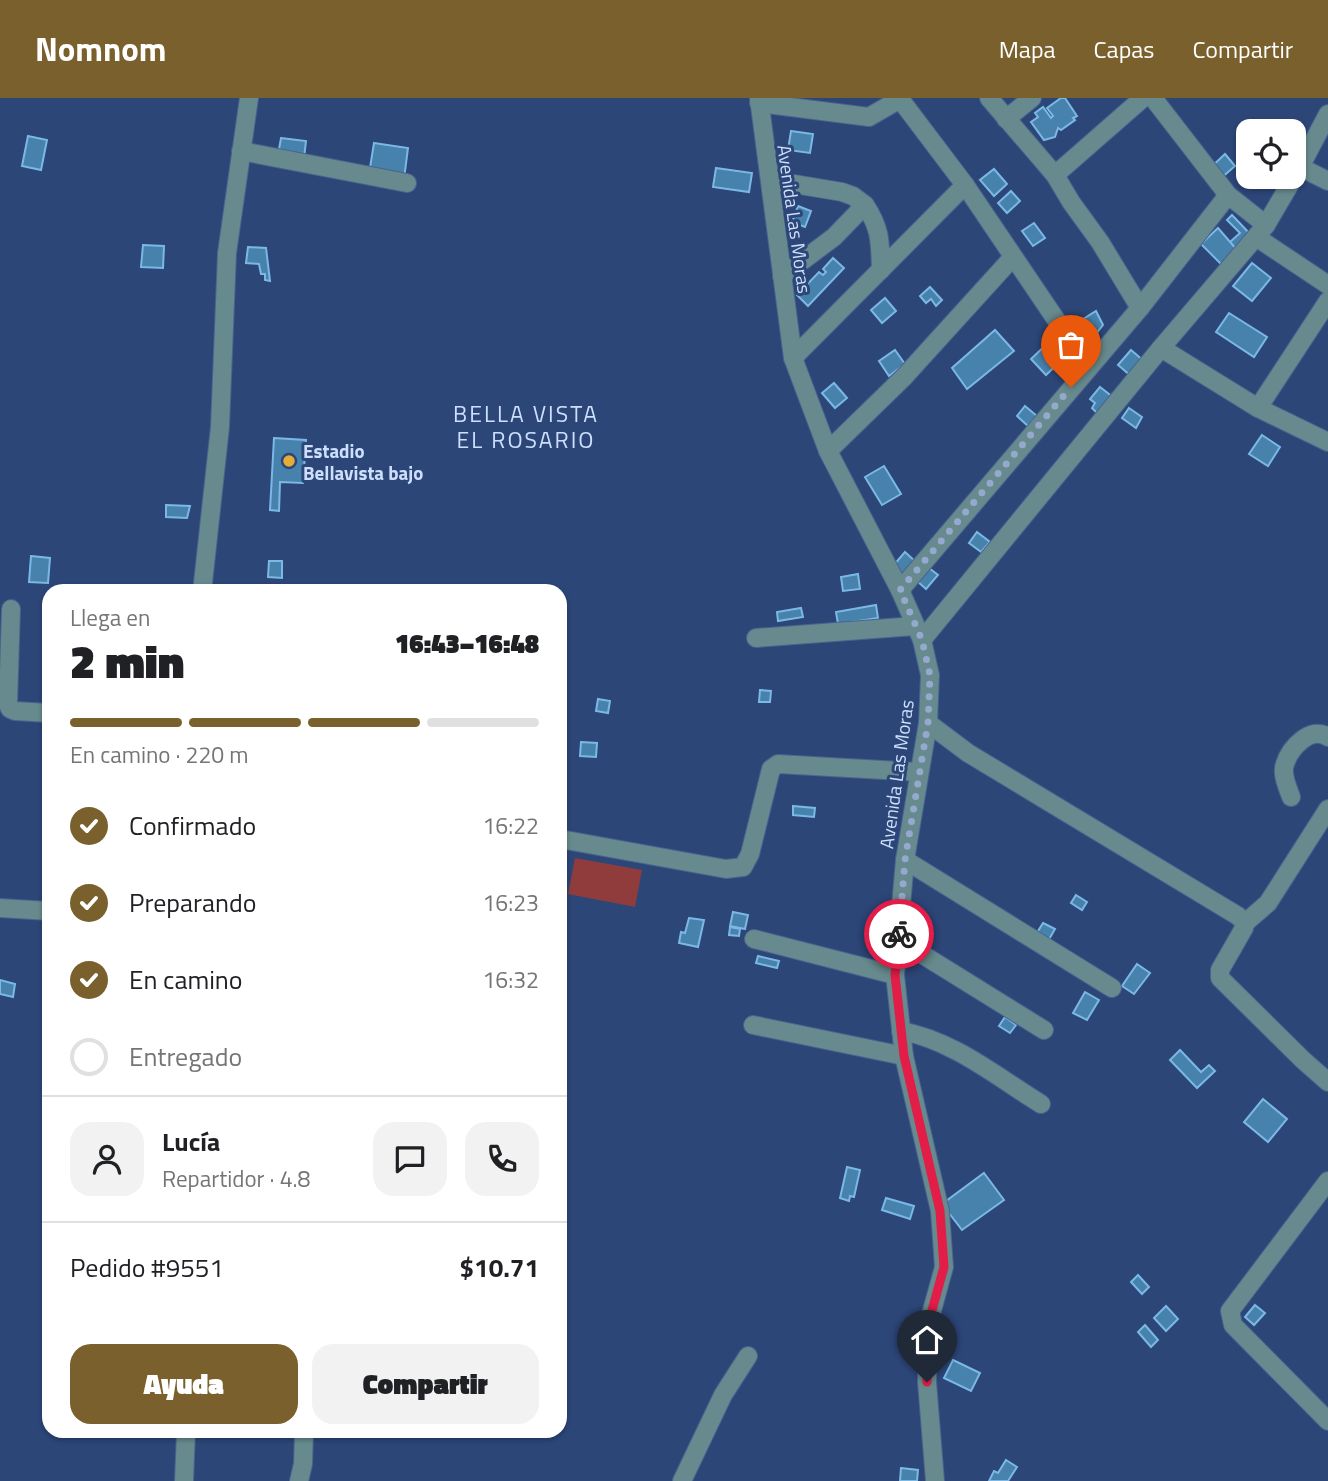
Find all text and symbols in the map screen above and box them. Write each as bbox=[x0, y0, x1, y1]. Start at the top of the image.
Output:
text: Nomnom bbox=[35, 24, 166, 74]
text: Mapa bbox=[999, 31, 1056, 67]
text: Capas bbox=[1094, 31, 1154, 67]
text: Compartir bbox=[1192, 31, 1293, 67]
map controls bbox=[1236, 119, 1306, 189]
button: locate bbox=[1236, 119, 1306, 189]
street label: Avenida Las Moras bbox=[770, 143, 820, 296]
pin bbox=[1041, 315, 1101, 387]
icon: bag bbox=[1052, 326, 1090, 364]
district label: BELLA VISTA EL ROSARIO bbox=[453, 396, 599, 457]
place label: Estadio Bellavista bajo bbox=[303, 436, 423, 487]
marker: Estadio Bellavista bajo bbox=[281, 453, 297, 469]
text: Llega en bbox=[70, 600, 150, 635]
text: 16:43–16:48 bbox=[395, 624, 539, 663]
text: 2 min bbox=[70, 626, 184, 696]
street label: Avenida Las Moras bbox=[871, 697, 921, 850]
text: En camino · 220 m bbox=[70, 737, 248, 772]
text: Confirmado bbox=[129, 806, 256, 845]
icon: check bbox=[70, 807, 108, 845]
text: 16:22 bbox=[482, 808, 539, 843]
text: Preparando bbox=[129, 883, 256, 922]
icon: check bbox=[70, 884, 108, 922]
text: 16:23 bbox=[482, 885, 539, 920]
courier bbox=[864, 899, 934, 969]
icon: bike bbox=[880, 915, 918, 953]
text: En camino bbox=[129, 960, 243, 999]
icon: check bbox=[70, 961, 108, 999]
text: 16:32 bbox=[482, 962, 539, 997]
text: Entregado bbox=[129, 1037, 242, 1076]
button: person bbox=[70, 1122, 144, 1196]
text: Lucía bbox=[162, 1122, 220, 1161]
button: chat bbox=[373, 1122, 447, 1196]
button: phone bbox=[465, 1122, 539, 1196]
text: Repartidor · 4.8 bbox=[162, 1161, 310, 1196]
text: Pedido #9551 bbox=[70, 1248, 224, 1287]
text: $10.71 bbox=[460, 1248, 539, 1287]
pin bbox=[897, 1310, 957, 1382]
icon: home bbox=[908, 1321, 946, 1359]
button: Ayuda bbox=[70, 1344, 298, 1424]
button: Compartir bbox=[312, 1344, 539, 1424]

